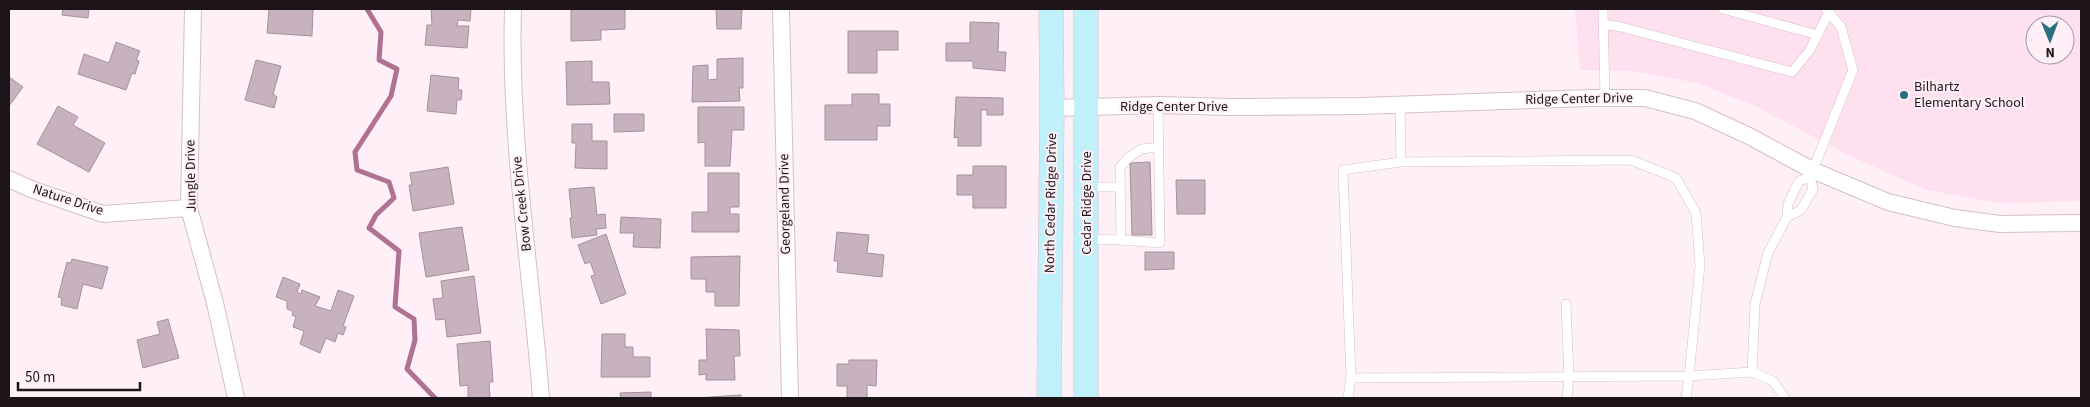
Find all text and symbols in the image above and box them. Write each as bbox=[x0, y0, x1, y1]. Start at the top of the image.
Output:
north arrow bbox=[2025, 15, 2075, 65]
text: N bbox=[2045, 42, 2055, 62]
place label: Bilhartz Elementary School bbox=[1914, 77, 2025, 113]
street label: Ridge Center Drive bbox=[1525, 88, 1633, 110]
marker: Bilhartz Elementary School bbox=[1898, 89, 1910, 101]
street label: Ridge Center Drive bbox=[1120, 97, 1228, 117]
street label: North Cedar Ridge Drive bbox=[1040, 133, 1062, 273]
street label: Jungle Drive bbox=[180, 139, 202, 213]
street label: Cedar Ridge Drive bbox=[1077, 151, 1097, 255]
street label: Georgeland Drive bbox=[774, 153, 796, 255]
street label: Bow Creek Drive bbox=[507, 156, 537, 252]
street label: Nature Drive bbox=[30, 179, 106, 221]
scale bar bbox=[18, 360, 140, 392]
text: 50 m bbox=[25, 367, 55, 388]

